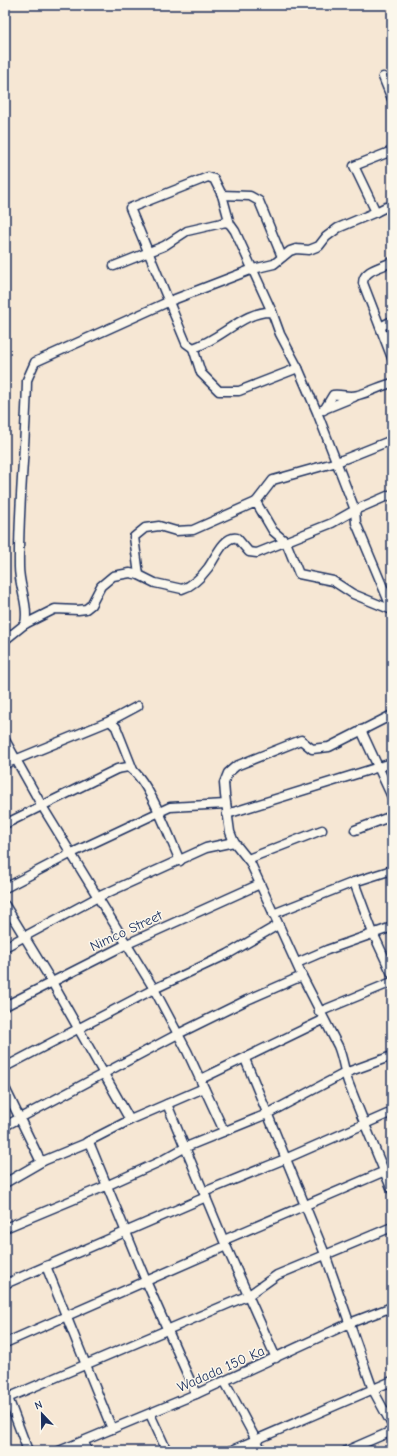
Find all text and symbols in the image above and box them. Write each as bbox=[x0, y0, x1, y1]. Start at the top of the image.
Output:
street label: Nimco Street bbox=[87, 906, 166, 955]
street label: Wadada 150 Ka bbox=[175, 1342, 267, 1396]
north arrow bbox=[22, 1394, 62, 1434]
text: N bbox=[33, 1398, 44, 1413]

